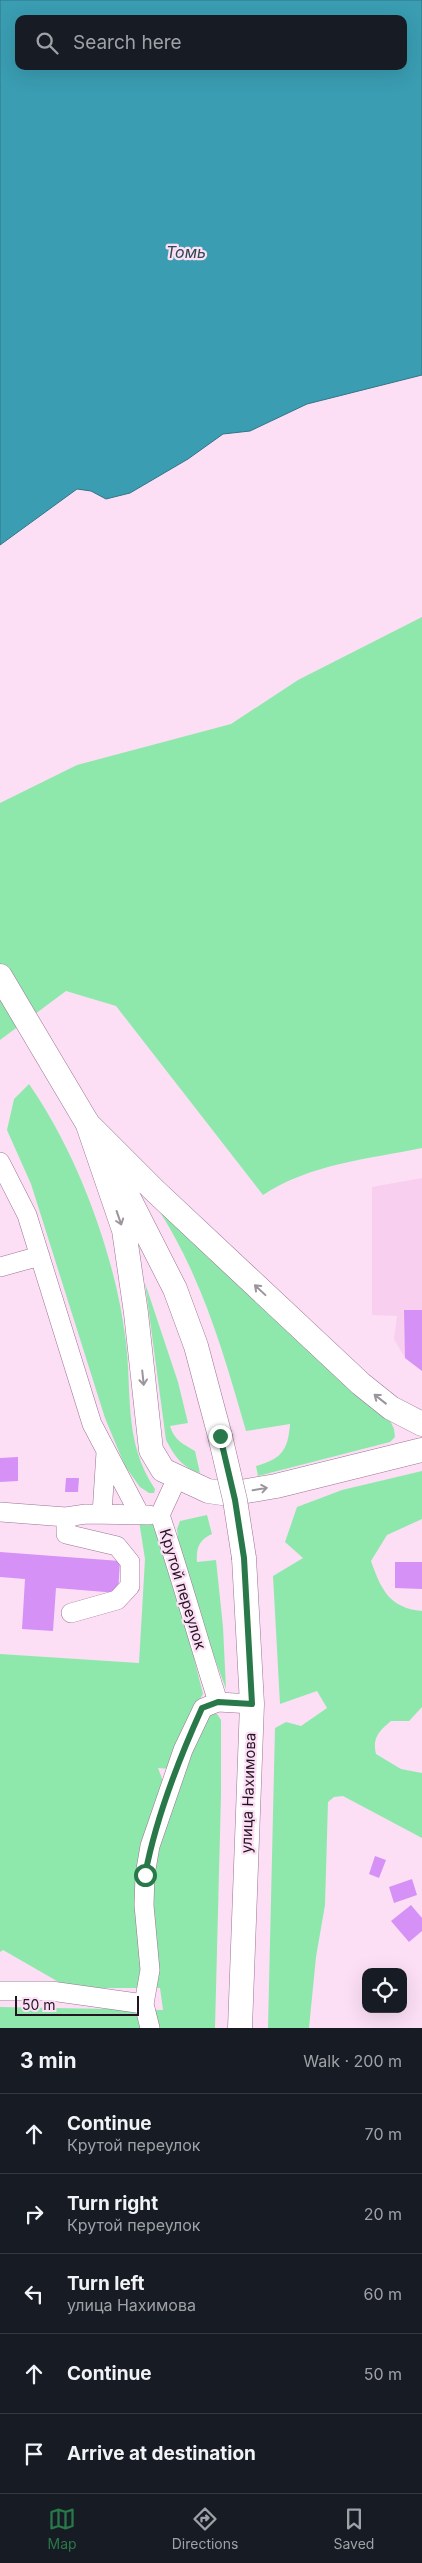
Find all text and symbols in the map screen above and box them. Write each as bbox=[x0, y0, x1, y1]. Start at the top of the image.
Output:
search box bbox=[15, 15, 407, 70]
icon: search bbox=[33, 29, 61, 57]
text: Search here bbox=[73, 31, 182, 54]
water label: Томь bbox=[166, 242, 206, 262]
one-way arrow bbox=[115, 1210, 125, 1226]
one-way arrow bbox=[253, 1284, 266, 1296]
one-way arrow bbox=[138, 1370, 148, 1386]
one-way arrow bbox=[374, 1394, 387, 1405]
route end bbox=[209, 1425, 232, 1448]
one-way arrow bbox=[251, 1483, 267, 1493]
street label: Крутой переулок bbox=[156, 1526, 210, 1652]
street label: улица Нахимова bbox=[236, 1732, 260, 1854]
route start bbox=[134, 1864, 157, 1887]
map controls bbox=[362, 1968, 407, 2013]
button: locate bbox=[362, 1968, 407, 2013]
scale bar bbox=[15, 1993, 139, 2016]
text: 50 m bbox=[22, 1996, 56, 2013]
text: 3 min bbox=[20, 2048, 76, 2073]
text: Walk · 200 m bbox=[303, 2051, 402, 2071]
text: Continue bbox=[67, 2112, 152, 2135]
icon: ahead bbox=[20, 2120, 48, 2148]
text: 70 m bbox=[365, 2124, 402, 2144]
text: Крутой переулок bbox=[67, 2135, 200, 2155]
text: Turn right bbox=[67, 2192, 158, 2215]
icon: right bbox=[20, 2200, 48, 2228]
text: 20 m bbox=[364, 2204, 402, 2224]
text: Крутой переулок bbox=[67, 2215, 200, 2235]
text: Turn left bbox=[67, 2272, 145, 2295]
icon: left bbox=[20, 2280, 48, 2308]
text: 60 m bbox=[363, 2284, 402, 2304]
text: улица Нахимова bbox=[67, 2295, 196, 2315]
icon: ahead bbox=[20, 2360, 48, 2388]
text: Continue bbox=[67, 2362, 152, 2385]
text: 50 m bbox=[364, 2364, 402, 2384]
icon: arrive bbox=[20, 2440, 48, 2468]
text: Arrive at destination bbox=[67, 2442, 256, 2465]
tab: Map bbox=[48, 2505, 77, 2552]
tab: Directions bbox=[172, 2505, 238, 2552]
tab: Saved bbox=[333, 2505, 374, 2552]

